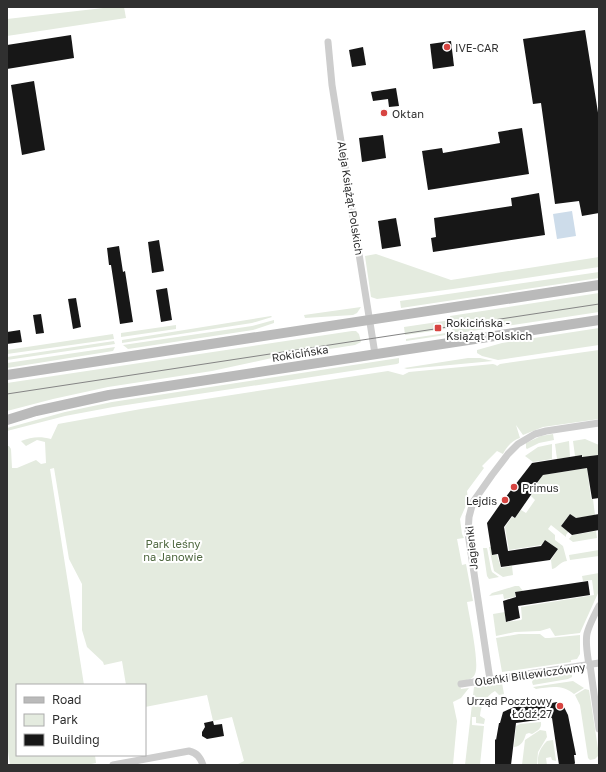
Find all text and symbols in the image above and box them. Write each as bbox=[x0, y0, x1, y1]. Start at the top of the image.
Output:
place label: IVE-CAR bbox=[455, 41, 499, 54]
marker: IVE-CAR bbox=[442, 42, 452, 52]
place label: Oktan bbox=[392, 107, 424, 120]
marker: Oktan bbox=[379, 108, 389, 118]
street label: Aleja Książąt Polskich bbox=[336, 140, 366, 256]
place label: Rokicińska - Książąt Polskich bbox=[446, 316, 532, 342]
marker: Rokicińska - Książąt Polskich bbox=[433, 323, 443, 333]
street label: Rokicińska bbox=[271, 342, 329, 364]
place label: Primus bbox=[522, 481, 559, 494]
marker: Primus bbox=[509, 482, 519, 492]
place label: Lejdis bbox=[466, 494, 497, 507]
marker: Lejdis bbox=[500, 495, 510, 505]
street label: Jagienki bbox=[462, 525, 480, 571]
park label: Park leśny na Janowie bbox=[143, 537, 203, 563]
street label: Oleńki Billewiczówny bbox=[474, 660, 586, 688]
legend bbox=[16, 684, 146, 756]
text: Road bbox=[52, 692, 81, 707]
place label: Urząd Pocztowy Łódź 27 bbox=[467, 694, 552, 720]
marker: Urząd Pocztowy Łódź 27 bbox=[555, 701, 565, 711]
text: Park bbox=[52, 712, 78, 727]
text: Building bbox=[52, 732, 100, 747]

